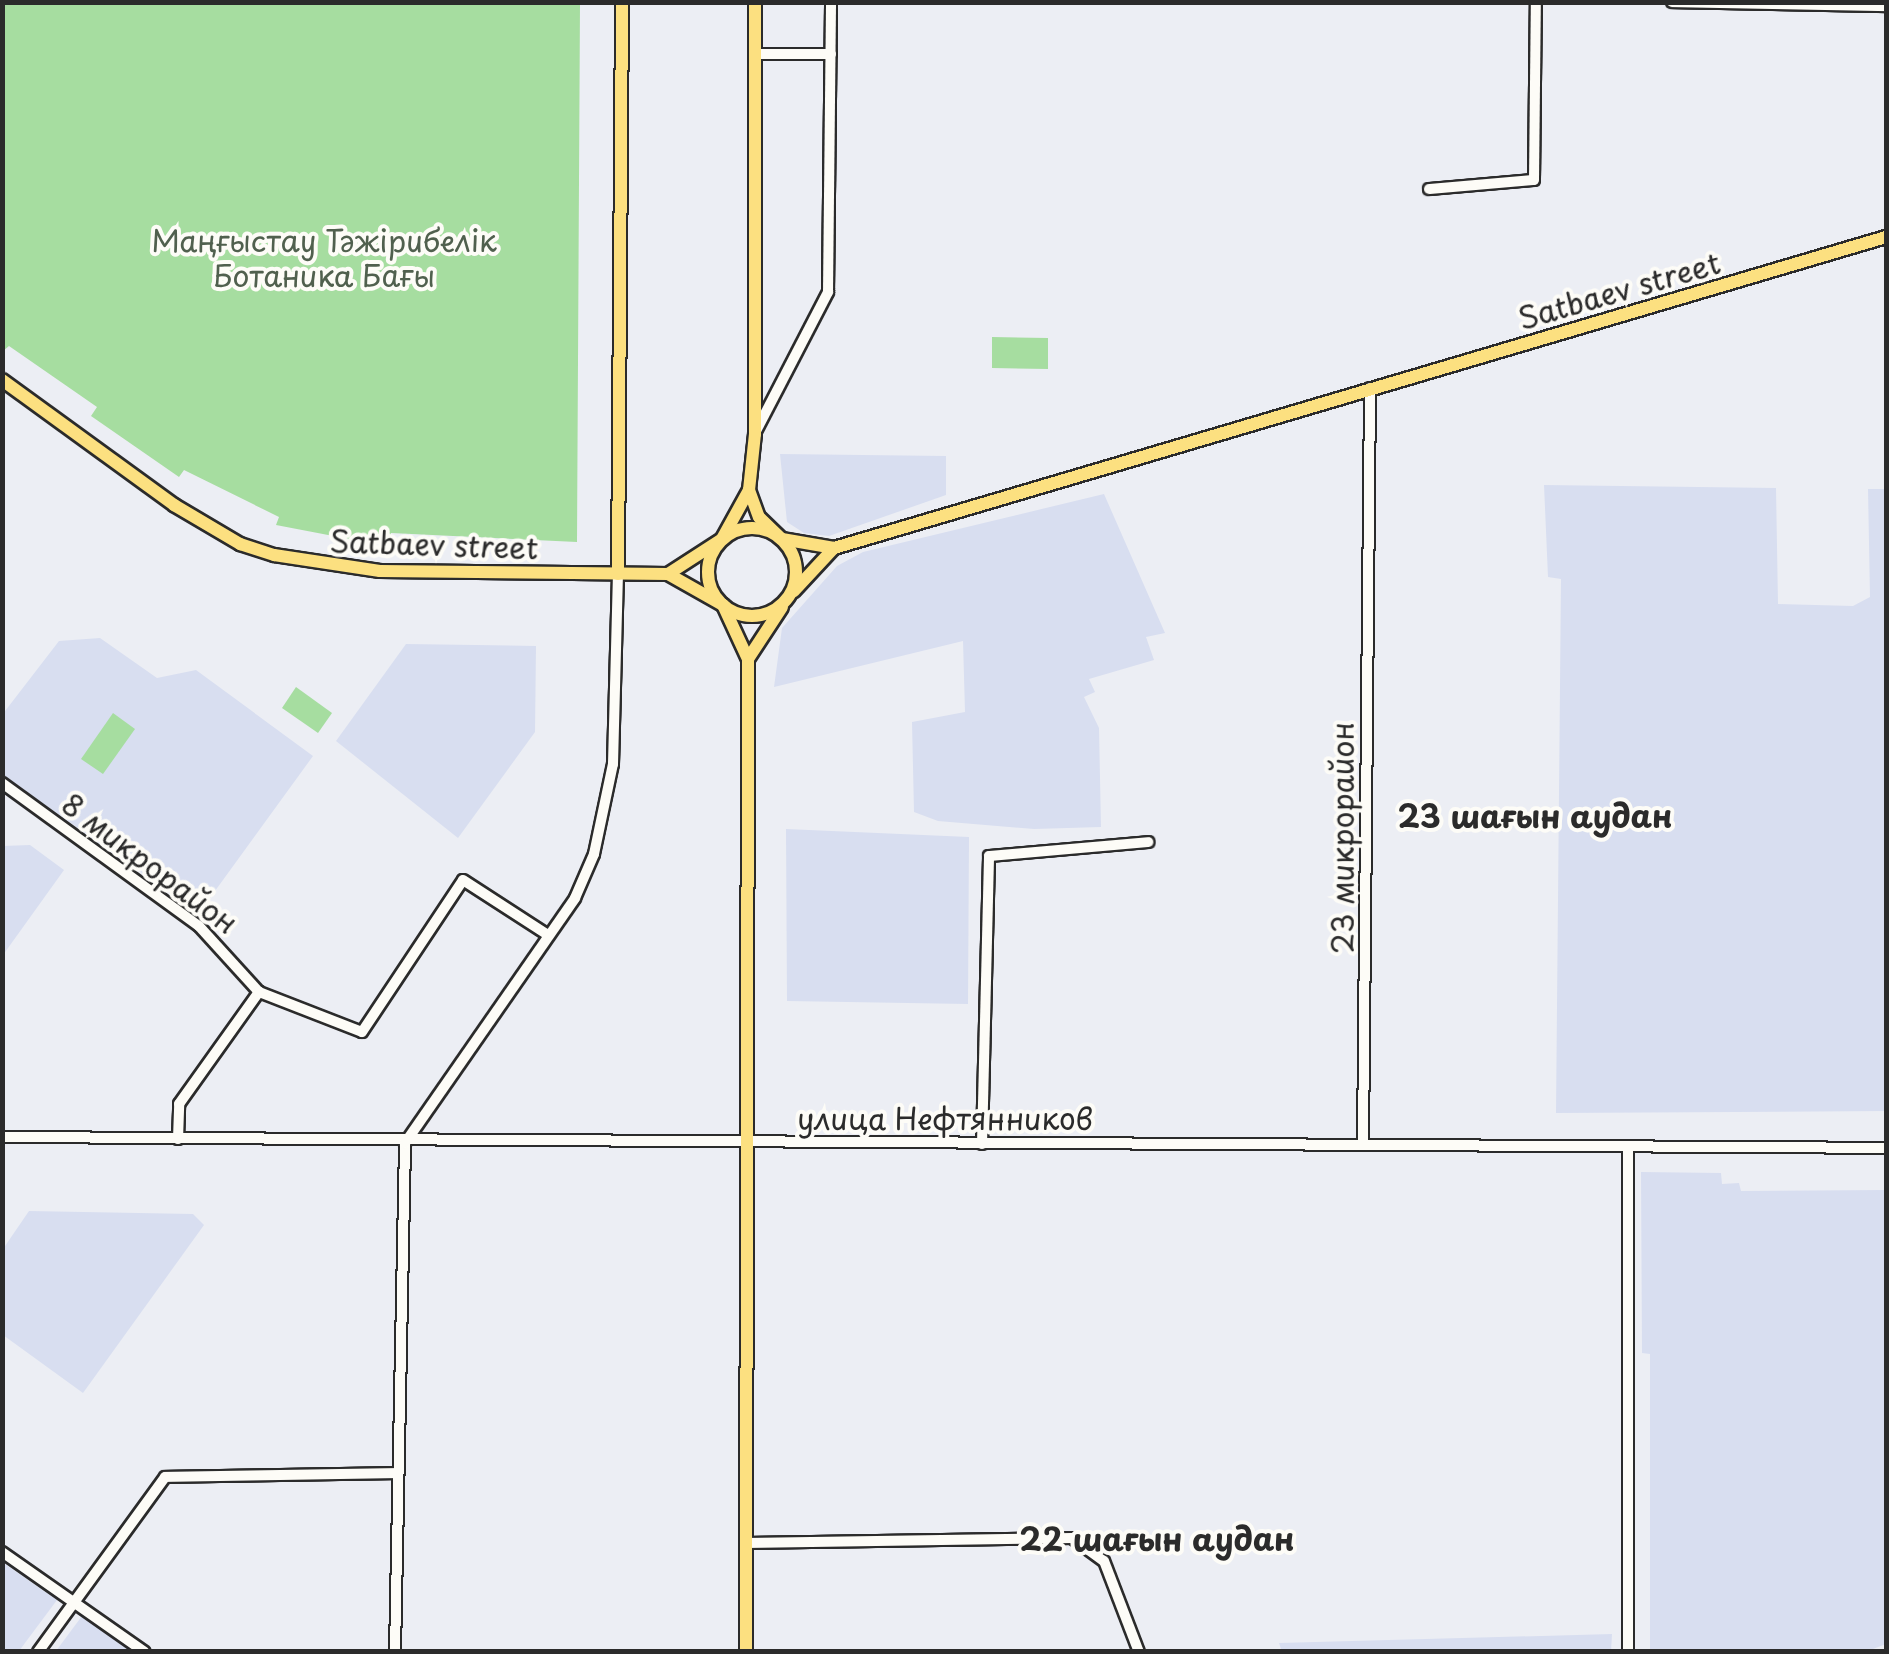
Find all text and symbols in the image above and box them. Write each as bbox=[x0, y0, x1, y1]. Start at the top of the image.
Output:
park label: Маңғыстау Тәжірибелік Ботаника Бағы bbox=[151, 222, 497, 292]
street label: Satbaev street bbox=[1513, 244, 1725, 336]
street label: Satbaev street bbox=[328, 522, 540, 566]
street label: 23 микрорайон bbox=[1324, 722, 1360, 954]
street label: 8 микрорайон bbox=[55, 785, 245, 941]
district label: 23 шағын аудан bbox=[1396, 796, 1674, 834]
street label: улица Нефтянников bbox=[796, 1100, 1094, 1136]
district label: 22 шағын аудан bbox=[1018, 1519, 1296, 1557]

